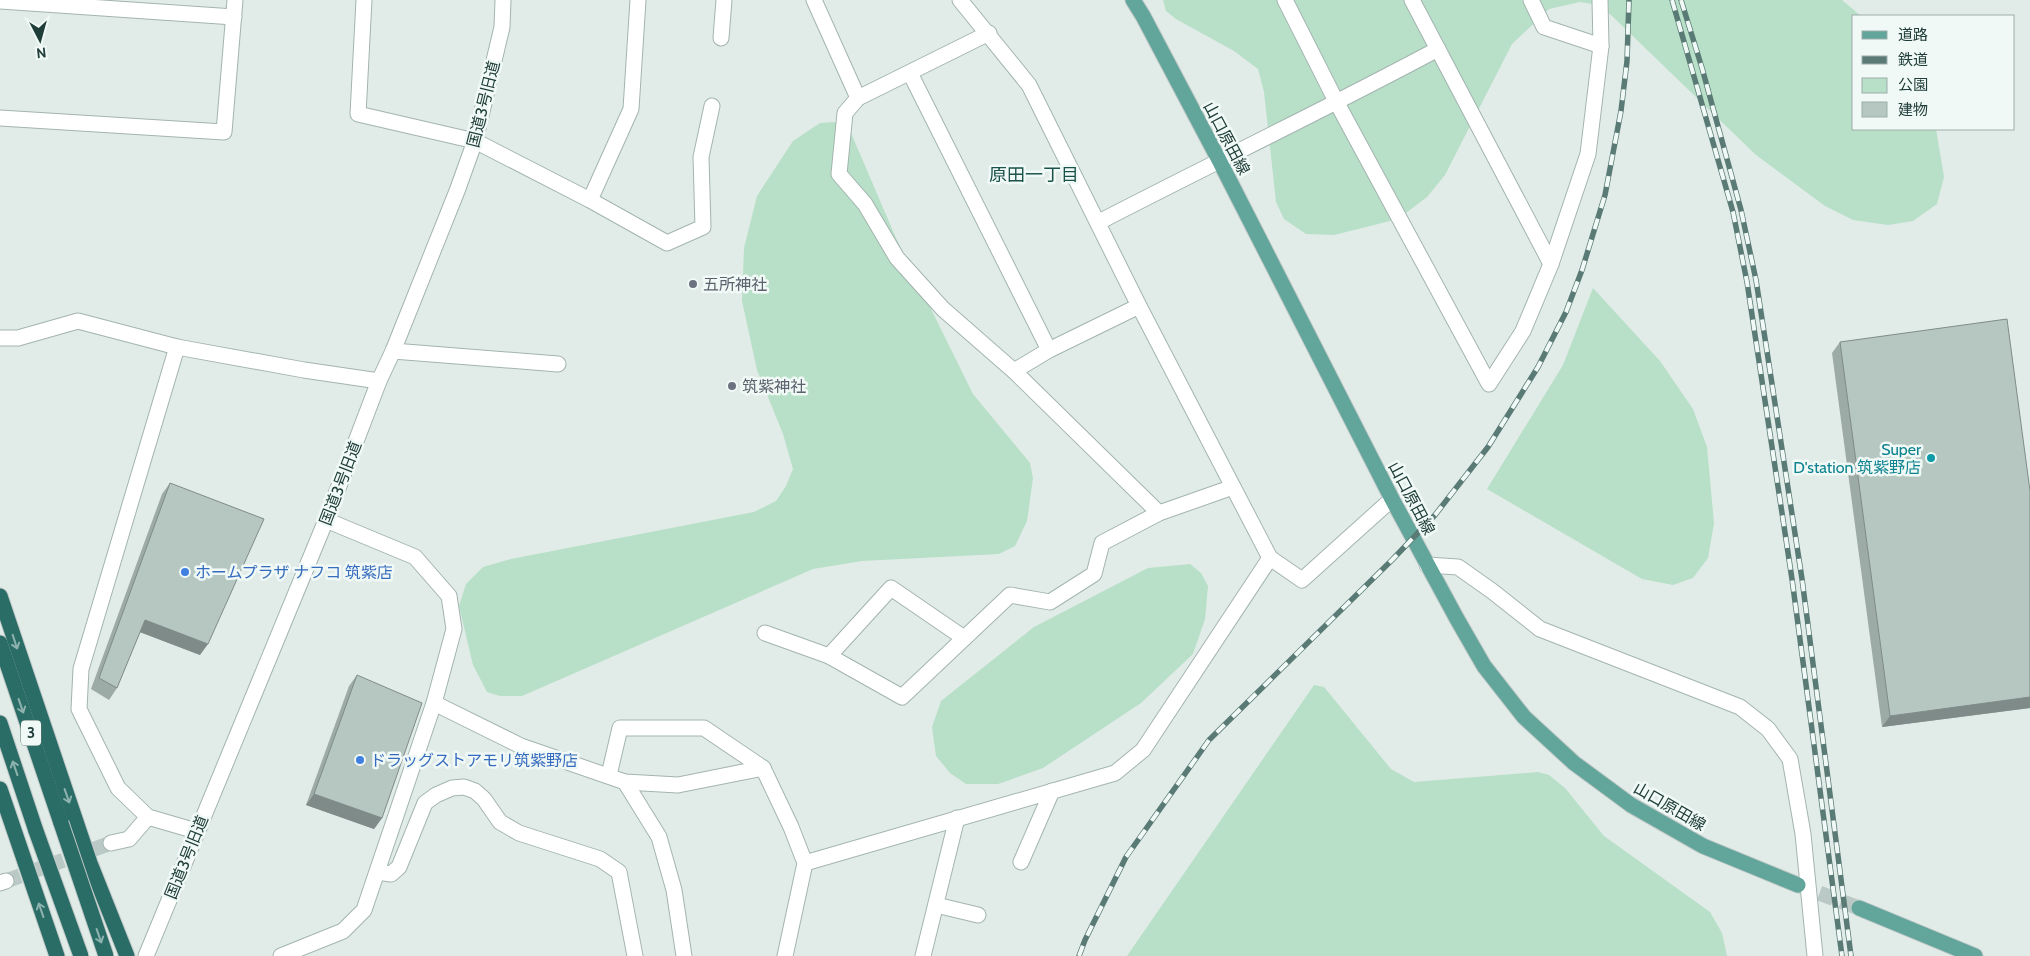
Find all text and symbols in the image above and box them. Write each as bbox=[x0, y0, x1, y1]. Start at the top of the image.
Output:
north arrow bbox=[15, 15, 65, 65]
legend bbox=[1852, 15, 2015, 130]
text: 道路 bbox=[1898, 26, 1928, 44]
text: N bbox=[35, 43, 47, 62]
text: 鉄道 bbox=[1898, 51, 1928, 69]
street label: 国道3号旧道 bbox=[464, 59, 503, 149]
text: 公園 bbox=[1898, 76, 1928, 94]
street label: 山口原田線 bbox=[1199, 98, 1254, 178]
text: 建物 bbox=[1898, 101, 1928, 119]
district label: 原田一丁目 bbox=[989, 164, 1079, 186]
place label: 五所神社 bbox=[703, 275, 767, 294]
marker: 五所神社 bbox=[687, 278, 699, 290]
place label: 筑紫神社 bbox=[742, 377, 806, 396]
marker: 筑紫神社 bbox=[726, 380, 738, 392]
street label: 国道3号旧道 bbox=[316, 438, 365, 528]
place label: Super D'station 筑紫野店 bbox=[1793, 440, 1922, 477]
marker: Super D'station 筑紫野店 bbox=[1925, 452, 1937, 464]
street label: 山口原田線 bbox=[1384, 458, 1439, 538]
place label: ホームプラザ ナフコ 筑紫店 bbox=[195, 563, 393, 582]
marker: ホームプラザ ナフコ 筑紫店 bbox=[179, 566, 191, 578]
one-way arrow bbox=[11, 634, 20, 649]
one-way arrow bbox=[17, 698, 27, 714]
road number: 3 bbox=[21, 720, 41, 746]
place label: ドラッグストアモリ筑紫野店 bbox=[370, 751, 578, 770]
marker: ドラッグストアモリ筑紫野店 bbox=[354, 754, 366, 766]
one-way arrow bbox=[10, 760, 19, 776]
street label: 山口原田線 bbox=[1630, 778, 1709, 835]
one-way arrow bbox=[63, 788, 73, 804]
street label: 国道3号旧道 bbox=[161, 813, 212, 902]
one-way arrow bbox=[36, 903, 45, 918]
one-way arrow bbox=[95, 927, 104, 943]

